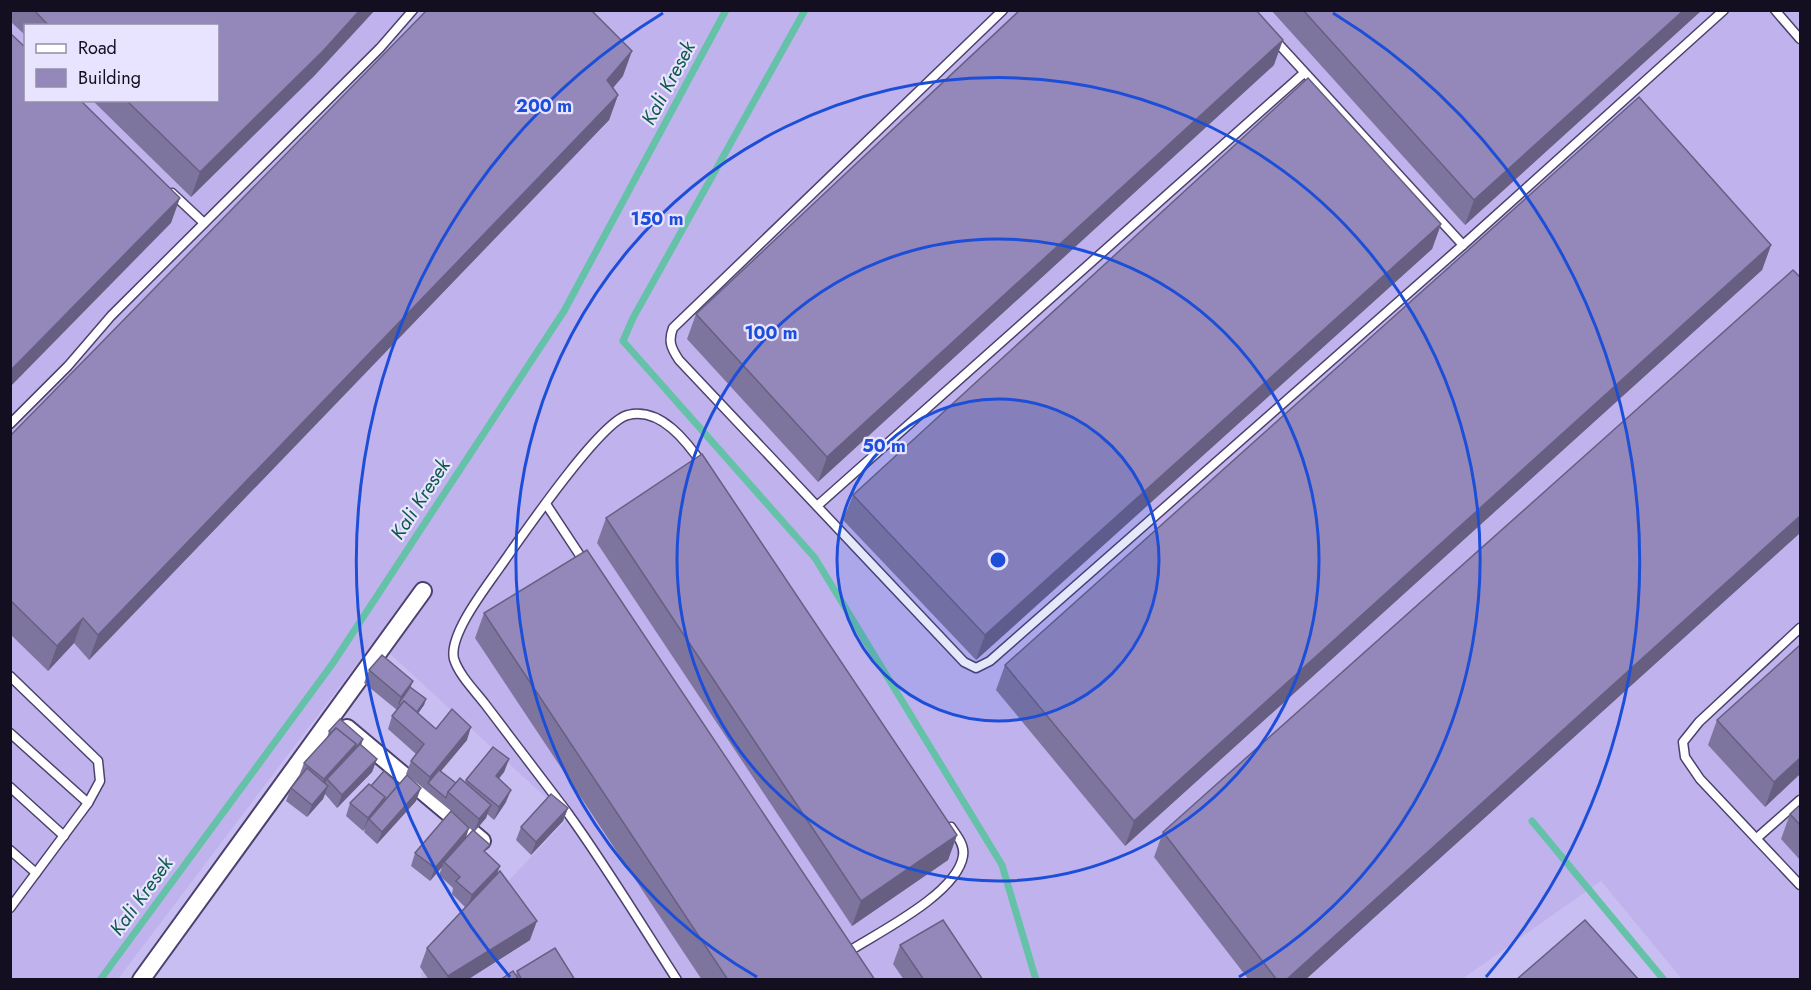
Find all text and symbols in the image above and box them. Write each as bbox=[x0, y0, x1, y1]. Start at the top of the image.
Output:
legend bbox=[24, 24, 219, 102]
text: Road bbox=[78, 35, 117, 61]
water label: Kali Kresek bbox=[634, 35, 703, 130]
text: Building bbox=[78, 65, 141, 91]
text: 200 m bbox=[516, 93, 572, 119]
text: 150 m bbox=[631, 206, 683, 232]
text: 100 m bbox=[744, 320, 798, 346]
text: 50 m bbox=[862, 433, 906, 459]
water label: Kali Kresek bbox=[383, 452, 458, 545]
centre of rings bbox=[988, 550, 1008, 570]
water label: Kali Kresek bbox=[103, 850, 181, 942]

